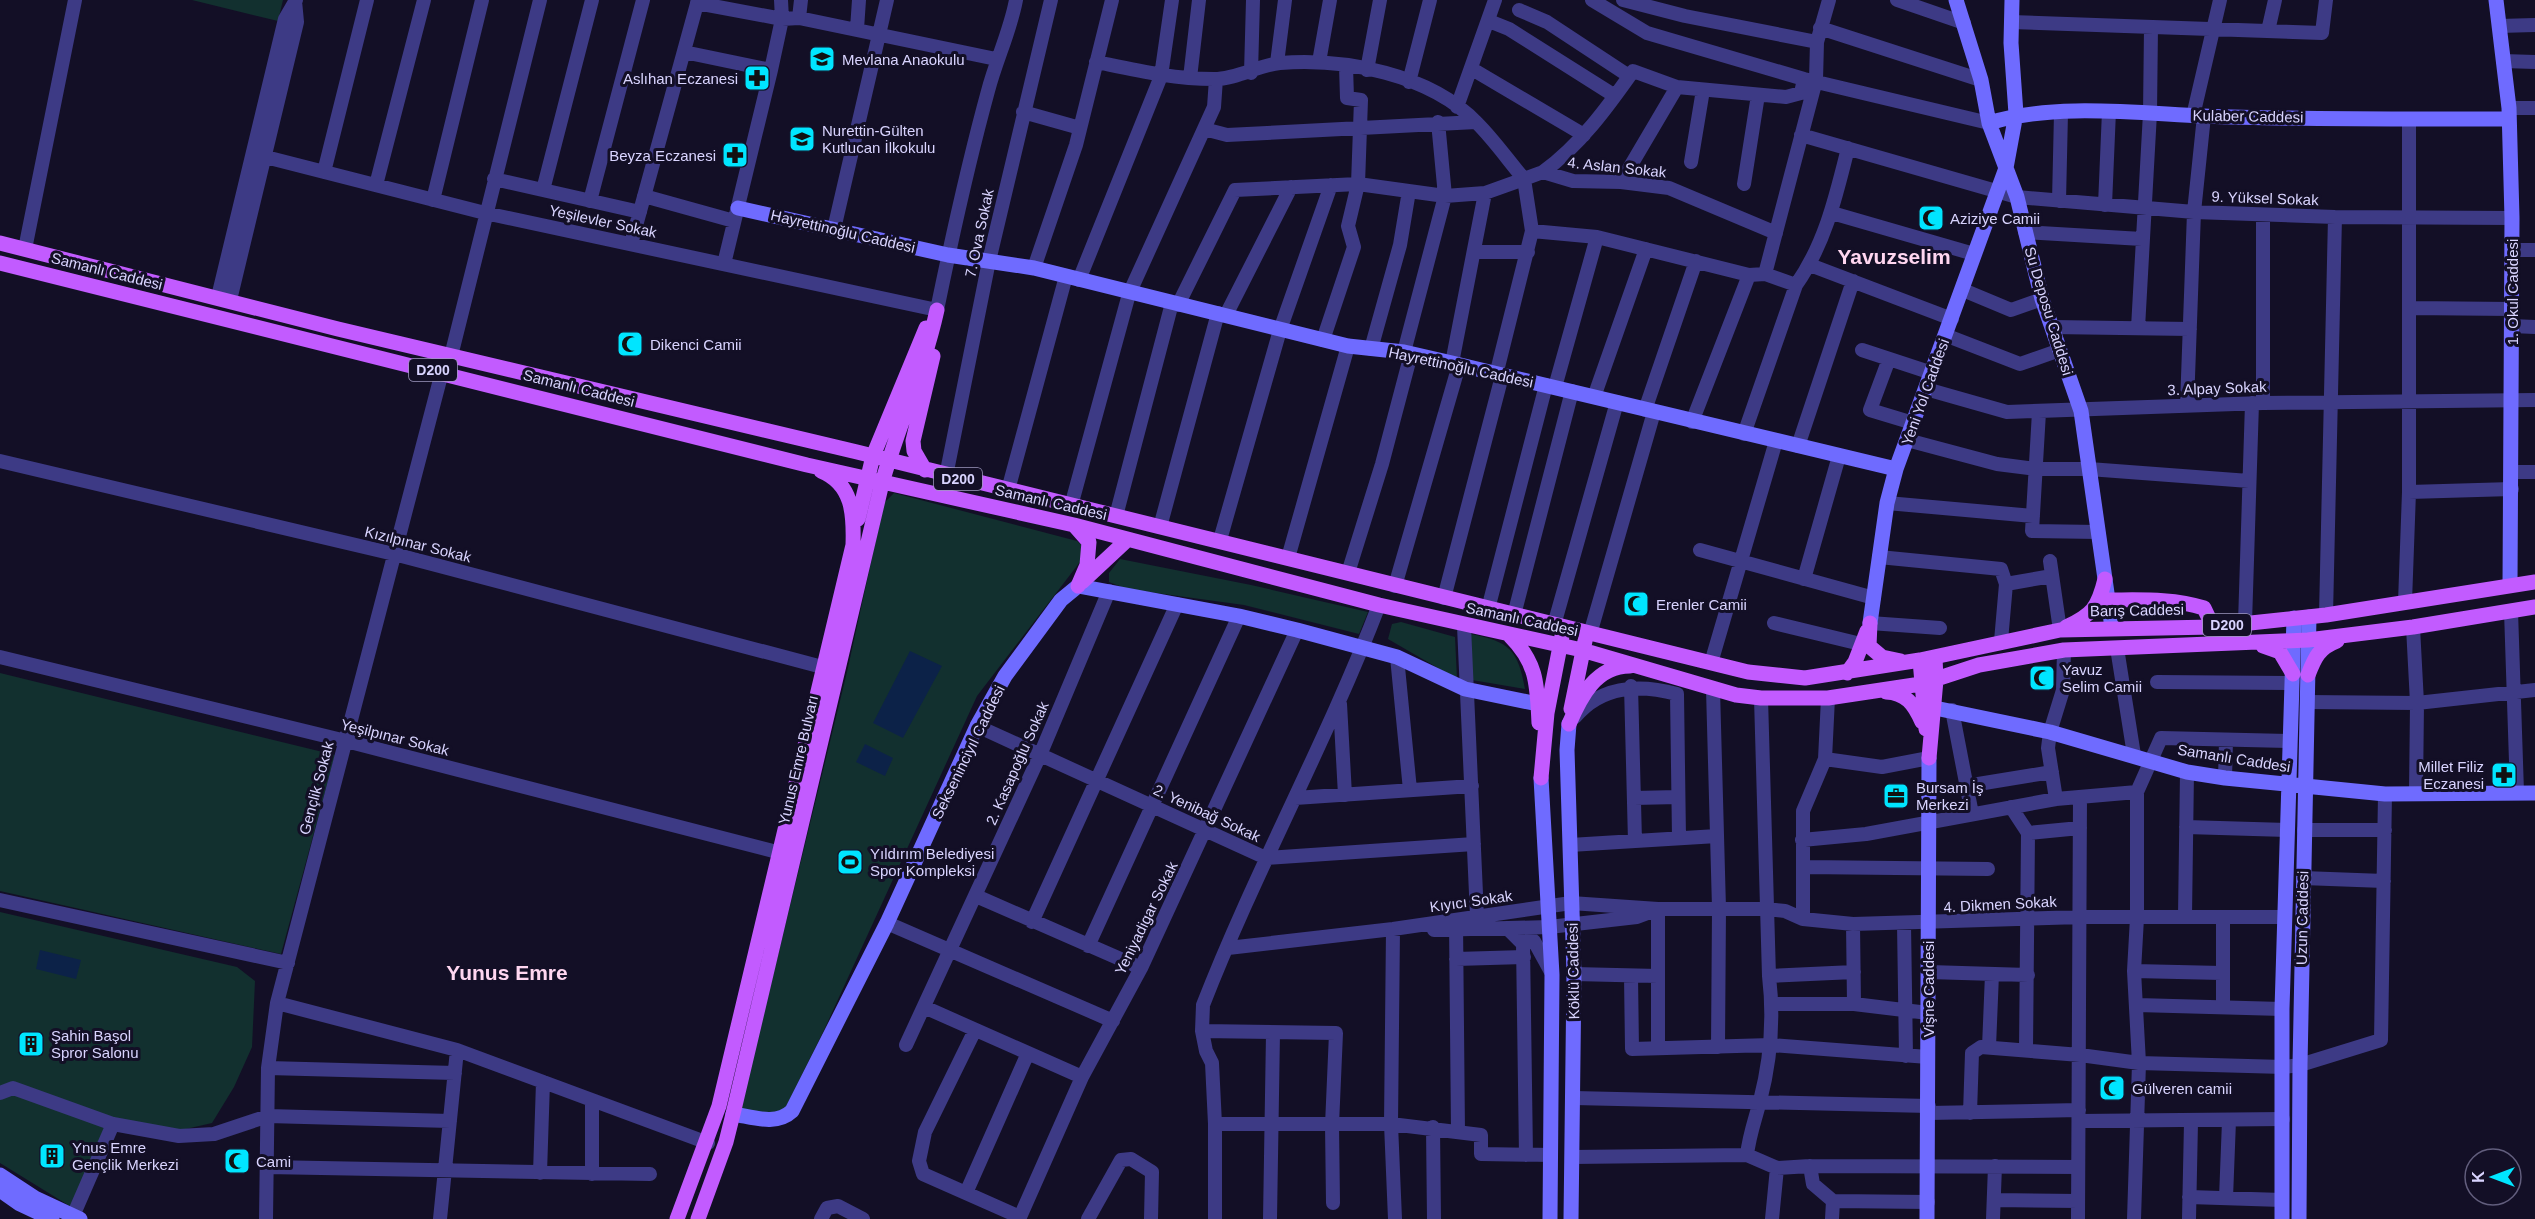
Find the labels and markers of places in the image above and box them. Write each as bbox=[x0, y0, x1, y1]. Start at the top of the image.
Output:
school or university icon: Mevlana Anaokulu bbox=[807, 44, 837, 74]
place label: Mevlana Anaokulu bbox=[842, 51, 965, 68]
pharmacy icon: Aslıhan Eczanesi bbox=[742, 63, 772, 93]
place label: Aslıhan Eczanesi bbox=[623, 70, 738, 87]
place label: Nurettin-Gülten Kutlucan İlkokulu bbox=[822, 122, 935, 156]
school or university icon: Nurettin-Gülten Kutlucan İlkokulu bbox=[787, 124, 817, 154]
pharmacy icon: Beyza Eczanesi bbox=[720, 140, 750, 170]
place label: Beyza Eczanesi bbox=[609, 147, 716, 164]
mosque icon: Aziziye Camii bbox=[1916, 203, 1946, 233]
place label: Aziziye Camii bbox=[1950, 210, 2040, 227]
mosque icon: Dikenci Camii bbox=[615, 329, 645, 359]
place label: Dikenci Camii bbox=[650, 336, 742, 353]
mosque icon: Erenler Camii bbox=[1621, 589, 1651, 619]
place label: Erenler Camii bbox=[1656, 596, 1747, 613]
place label: Yavuz Selim Camii bbox=[2062, 661, 2142, 695]
mosque icon: Yavuz Selim Camii bbox=[2027, 663, 2057, 693]
place label: Millet Filiz Eczanesi bbox=[2418, 758, 2484, 792]
pharmacy icon: Millet Filiz Eczanesi bbox=[2489, 760, 2519, 790]
place label: Bursam İş Merkezi bbox=[1916, 779, 1984, 813]
office icon: Bursam İş Merkezi bbox=[1881, 781, 1911, 811]
place label: Yıldırım Belediyesi Spor Kompleksi bbox=[870, 845, 994, 879]
sports icon: Yıldırım Belediyesi Spor Kompleksi bbox=[835, 847, 865, 877]
place label: Şahin Başol Spror Salonu bbox=[51, 1027, 139, 1061]
building icon: Şahin Başol Spror Salonu bbox=[16, 1029, 46, 1059]
mosque icon: Gülveren camii bbox=[2097, 1073, 2127, 1103]
place label: Gülveren camii bbox=[2132, 1080, 2232, 1097]
place label: Ynus Emre Gençlik Merkezi bbox=[72, 1139, 179, 1173]
building icon: Ynus Emre Gençlik Merkezi bbox=[37, 1141, 67, 1171]
mosque icon: Cami bbox=[222, 1146, 252, 1176]
place label: Cami bbox=[256, 1153, 291, 1170]

